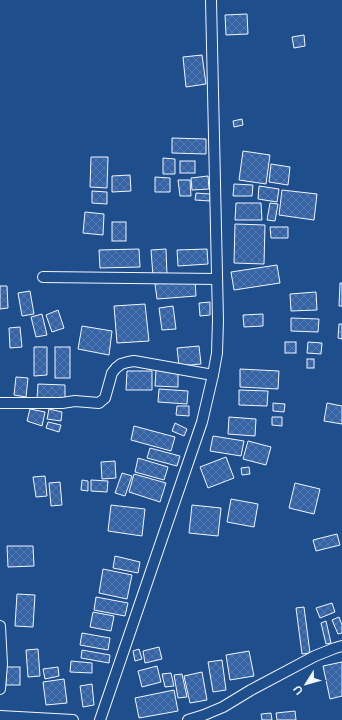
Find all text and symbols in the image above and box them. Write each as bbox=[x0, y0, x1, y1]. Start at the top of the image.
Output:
north arrow bbox=[286, 664, 326, 704]
text: U bbox=[291, 683, 306, 697]

